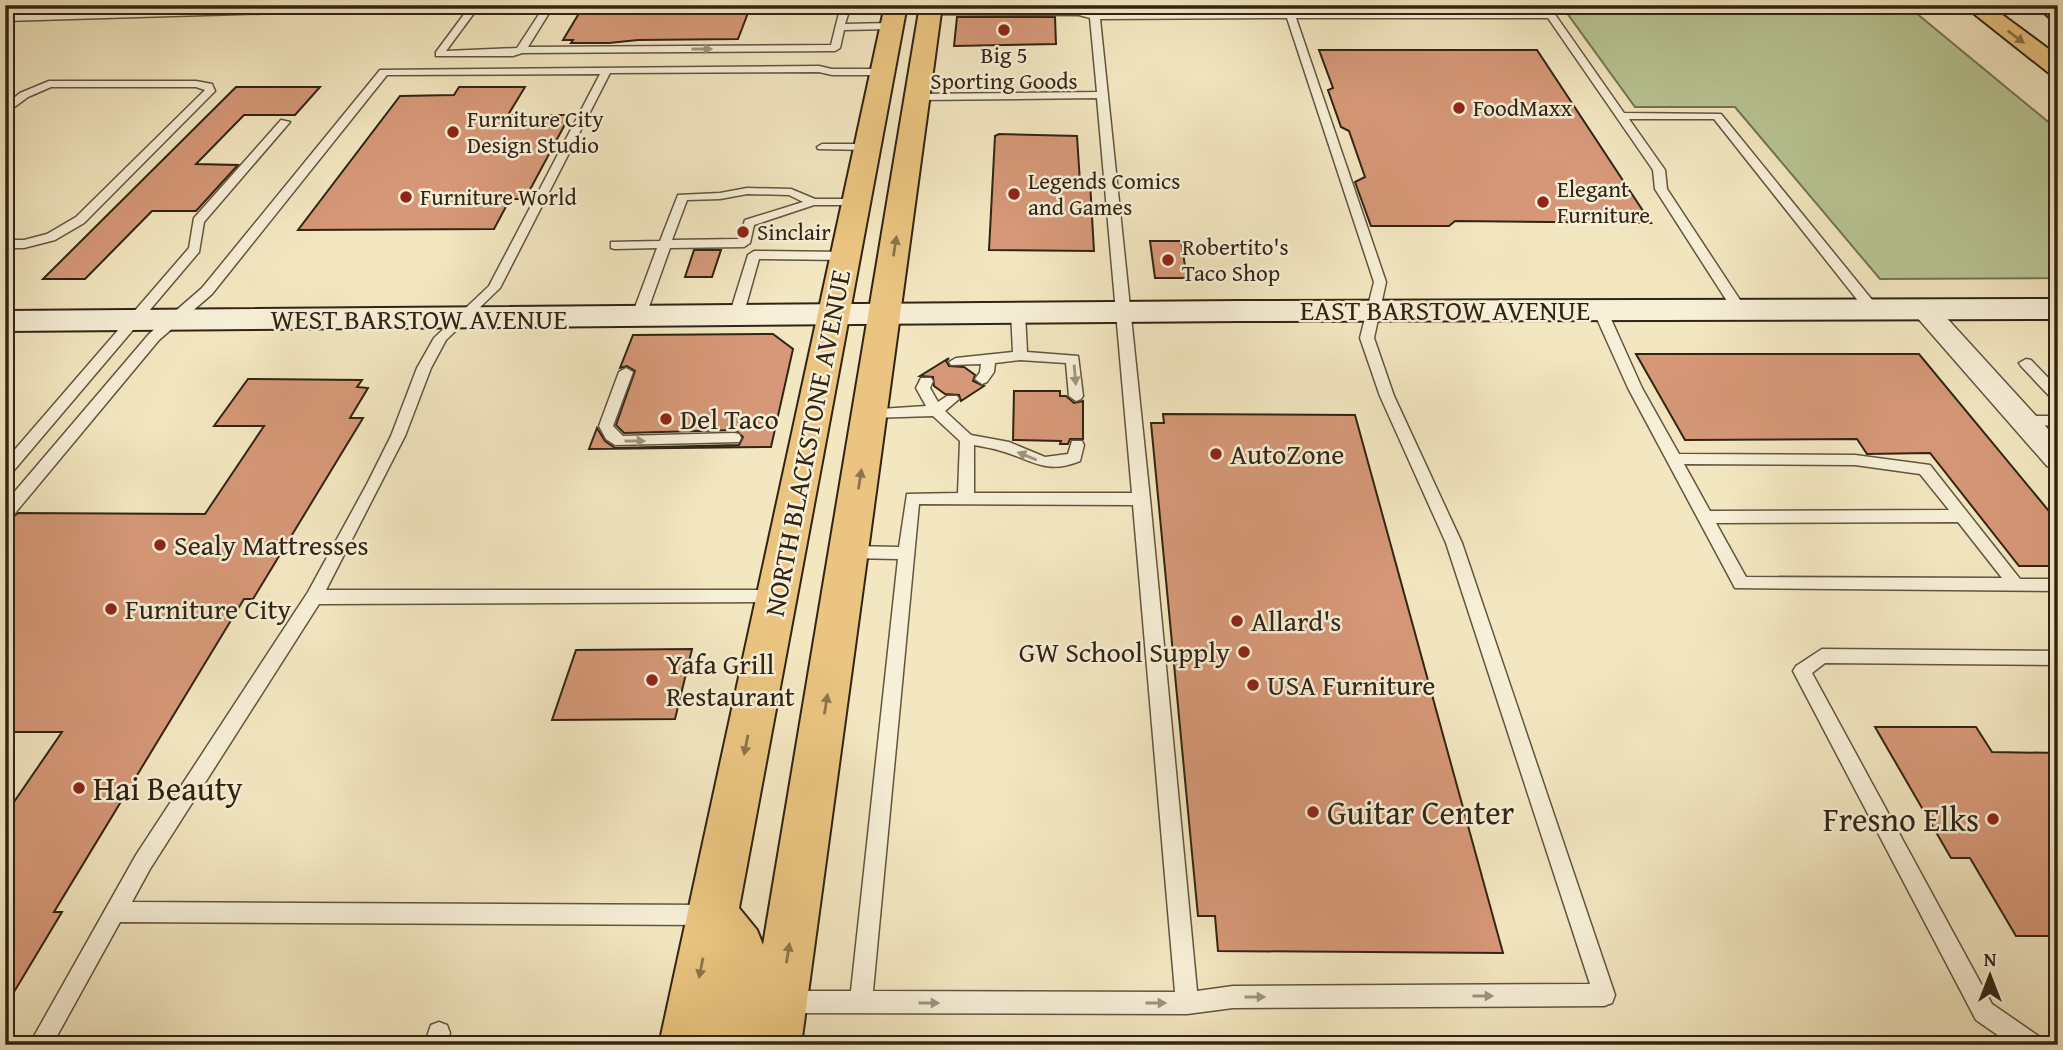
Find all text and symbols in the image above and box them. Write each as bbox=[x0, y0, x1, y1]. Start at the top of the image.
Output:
marker: Big 5 Sporting Goods bbox=[996, 22, 1012, 38]
one-way arrow bbox=[2007, 29, 2025, 43]
place label: Big 5 Sporting Goods bbox=[930, 38, 1078, 97]
one-way arrow bbox=[691, 43, 713, 55]
place label: FoodMaxx bbox=[1473, 91, 1573, 124]
marker: FoodMaxx bbox=[1451, 100, 1467, 116]
place label: Furniture City Design Studio bbox=[467, 102, 604, 161]
marker: Furniture City Design Studio bbox=[445, 124, 461, 140]
place label: Legends Comics and Games bbox=[1028, 164, 1180, 223]
place label: Elegant Furniture bbox=[1557, 172, 1650, 231]
place label: Furniture World bbox=[420, 180, 577, 213]
marker: Legends Comics and Games bbox=[1006, 186, 1022, 202]
marker: Furniture World bbox=[398, 189, 414, 205]
marker: Elegant Furniture bbox=[1535, 194, 1551, 210]
place label: Sinclair bbox=[757, 215, 831, 248]
marker: Sinclair bbox=[735, 224, 751, 240]
place label: Robertito's Taco Shop bbox=[1182, 230, 1289, 289]
one-way arrow bbox=[890, 235, 901, 257]
marker: Robertito's Taco Shop bbox=[1160, 252, 1176, 268]
street label: NORTH BLACKSTONE AVENUE bbox=[753, 266, 860, 620]
street label: EAST BARSTOW AVENUE bbox=[1300, 289, 1590, 330]
street label: WEST BARSTOW AVENUE bbox=[270, 298, 568, 339]
one-way arrow bbox=[1070, 364, 1081, 386]
place label: Del Taco bbox=[680, 398, 779, 439]
marker: Del Taco bbox=[658, 411, 674, 427]
place label: AutoZone bbox=[1230, 433, 1344, 474]
one-way arrow bbox=[624, 435, 646, 447]
marker: AutoZone bbox=[1208, 446, 1224, 462]
one-way arrow bbox=[1016, 450, 1037, 461]
one-way arrow bbox=[855, 468, 866, 490]
place label: Sealy Mattresses bbox=[174, 524, 369, 565]
marker: Sealy Mattresses bbox=[152, 537, 168, 553]
place label: Furniture City bbox=[125, 588, 291, 629]
place label: Allard's bbox=[1251, 600, 1341, 641]
marker: Furniture City bbox=[103, 601, 119, 617]
marker: Allard's bbox=[1229, 613, 1245, 629]
place label: GW School Supply bbox=[1019, 631, 1230, 672]
place label: Yafa Grill Restaurant bbox=[666, 643, 795, 716]
marker: GW School Supply bbox=[1236, 644, 1252, 660]
place label: USA Furniture bbox=[1267, 664, 1435, 705]
marker: Yafa Grill Restaurant bbox=[644, 672, 660, 688]
marker: USA Furniture bbox=[1245, 677, 1261, 693]
one-way arrow bbox=[821, 693, 832, 715]
one-way arrow bbox=[740, 734, 751, 756]
place label: Hai Beauty bbox=[93, 764, 243, 812]
marker: Hai Beauty bbox=[71, 780, 87, 796]
place label: Guitar Center bbox=[1327, 788, 1515, 836]
place label: Fresno Elks bbox=[1823, 795, 1979, 843]
marker: Guitar Center bbox=[1305, 804, 1321, 820]
marker: Fresno Elks bbox=[1985, 811, 2001, 827]
one-way arrow bbox=[783, 942, 794, 964]
north arrow bbox=[1954, 942, 2024, 1012]
text: N bbox=[1984, 945, 1997, 973]
one-way arrow bbox=[696, 957, 707, 979]
one-way arrow bbox=[1472, 990, 1494, 1002]
one-way arrow bbox=[1244, 991, 1266, 1003]
one-way arrow bbox=[918, 997, 940, 1009]
one-way arrow bbox=[1146, 997, 1168, 1009]

